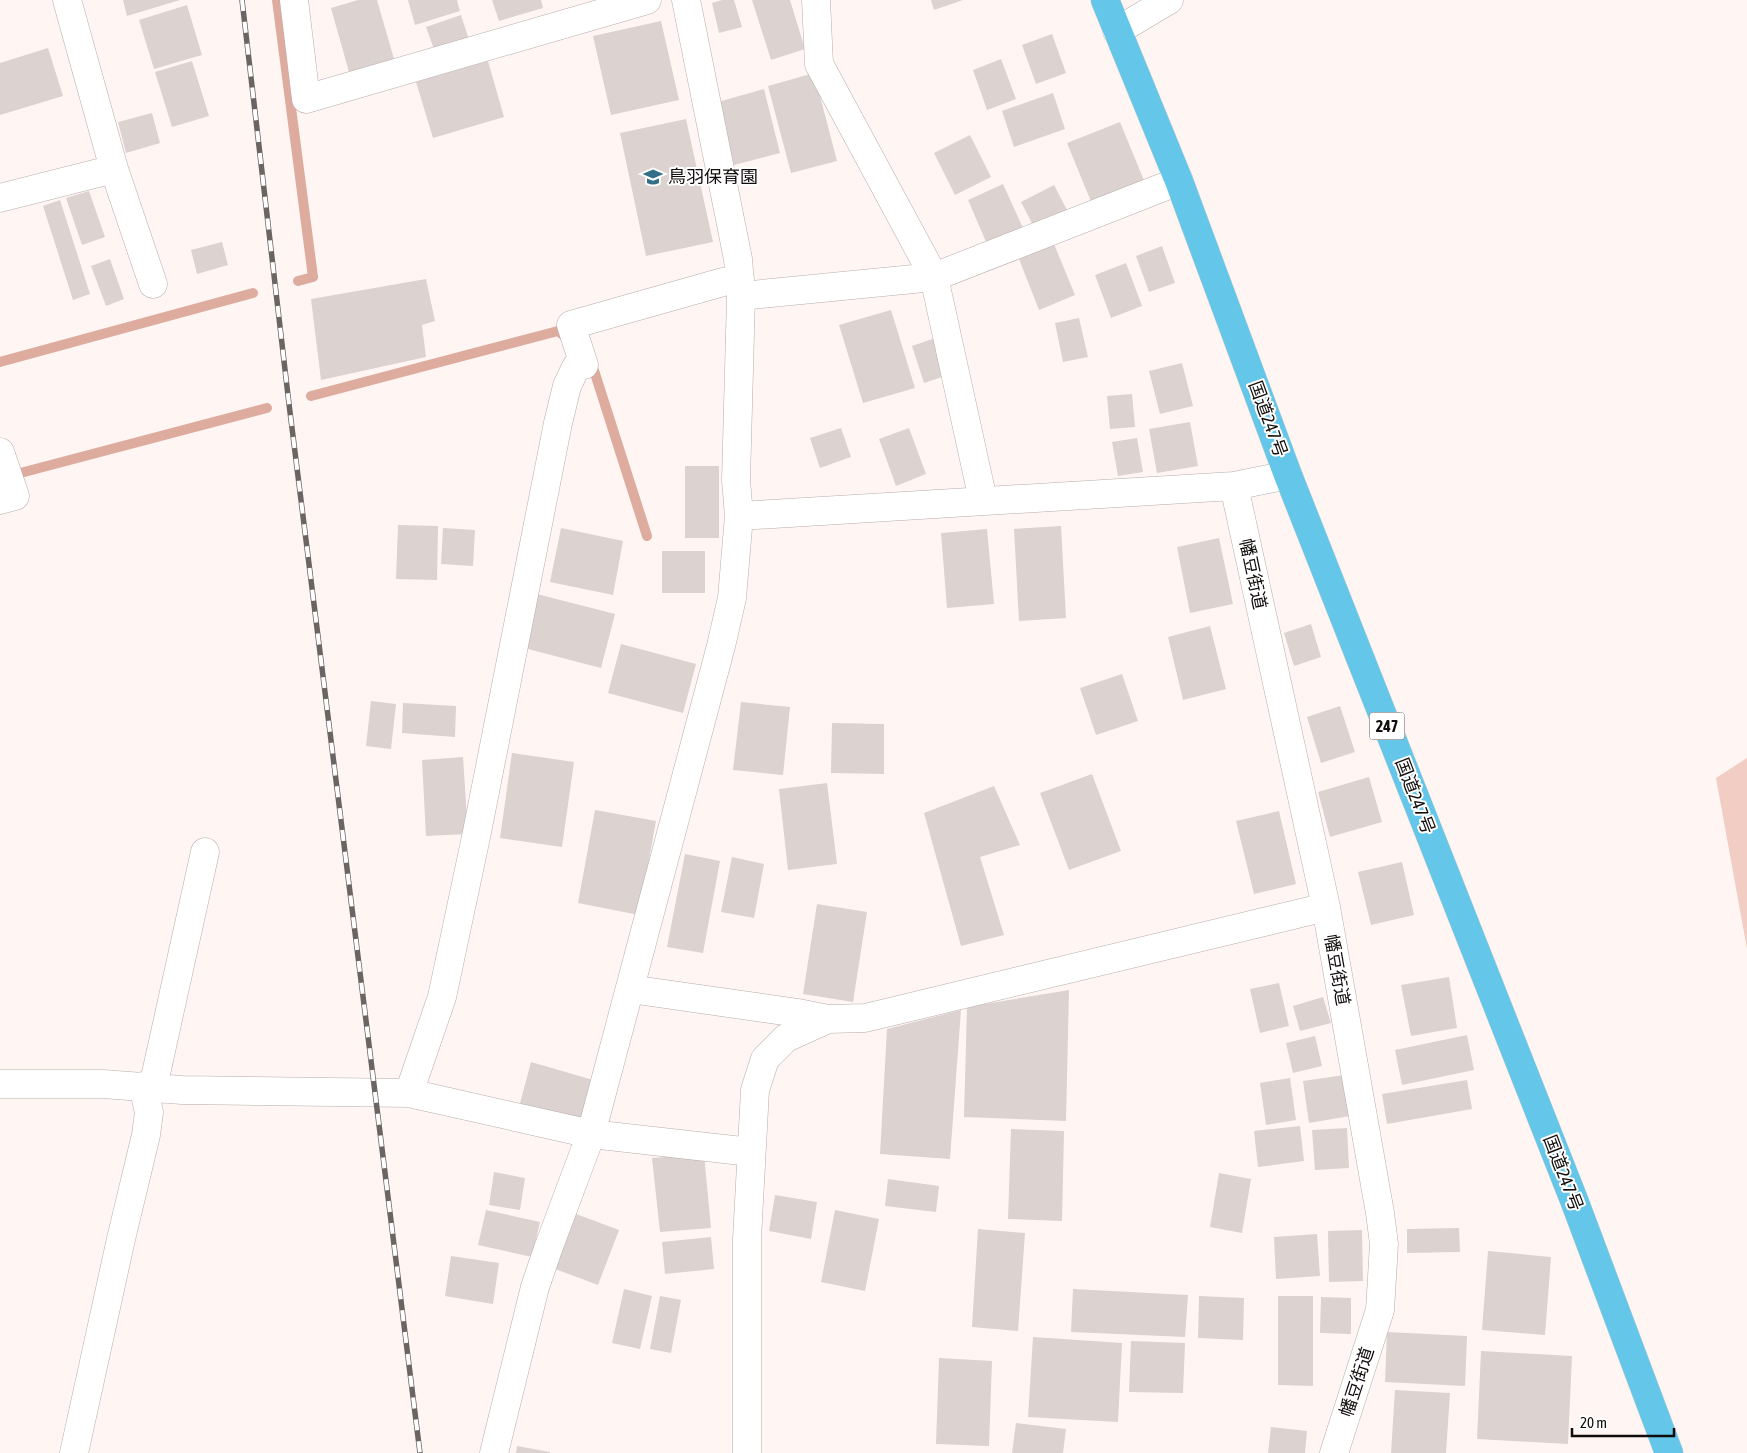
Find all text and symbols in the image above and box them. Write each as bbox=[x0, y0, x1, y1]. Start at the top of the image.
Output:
school or university icon: 鳥羽保育園 bbox=[642, 166, 664, 188]
place label: 鳥羽保育園 bbox=[668, 166, 758, 187]
street label: 国道247号 bbox=[1245, 378, 1292, 460]
street label: 幡豆街道 bbox=[1236, 536, 1271, 611]
road number: 247 bbox=[1370, 712, 1404, 739]
street label: 国道247号 bbox=[1391, 755, 1439, 837]
street label: 幡豆街道 bbox=[1321, 933, 1354, 1007]
street label: 国道247号 bbox=[1539, 1132, 1587, 1214]
street label: 幡豆街道 bbox=[1335, 1344, 1378, 1419]
scale bar bbox=[1572, 1406, 1674, 1438]
text: 20 m bbox=[1580, 1414, 1607, 1431]

